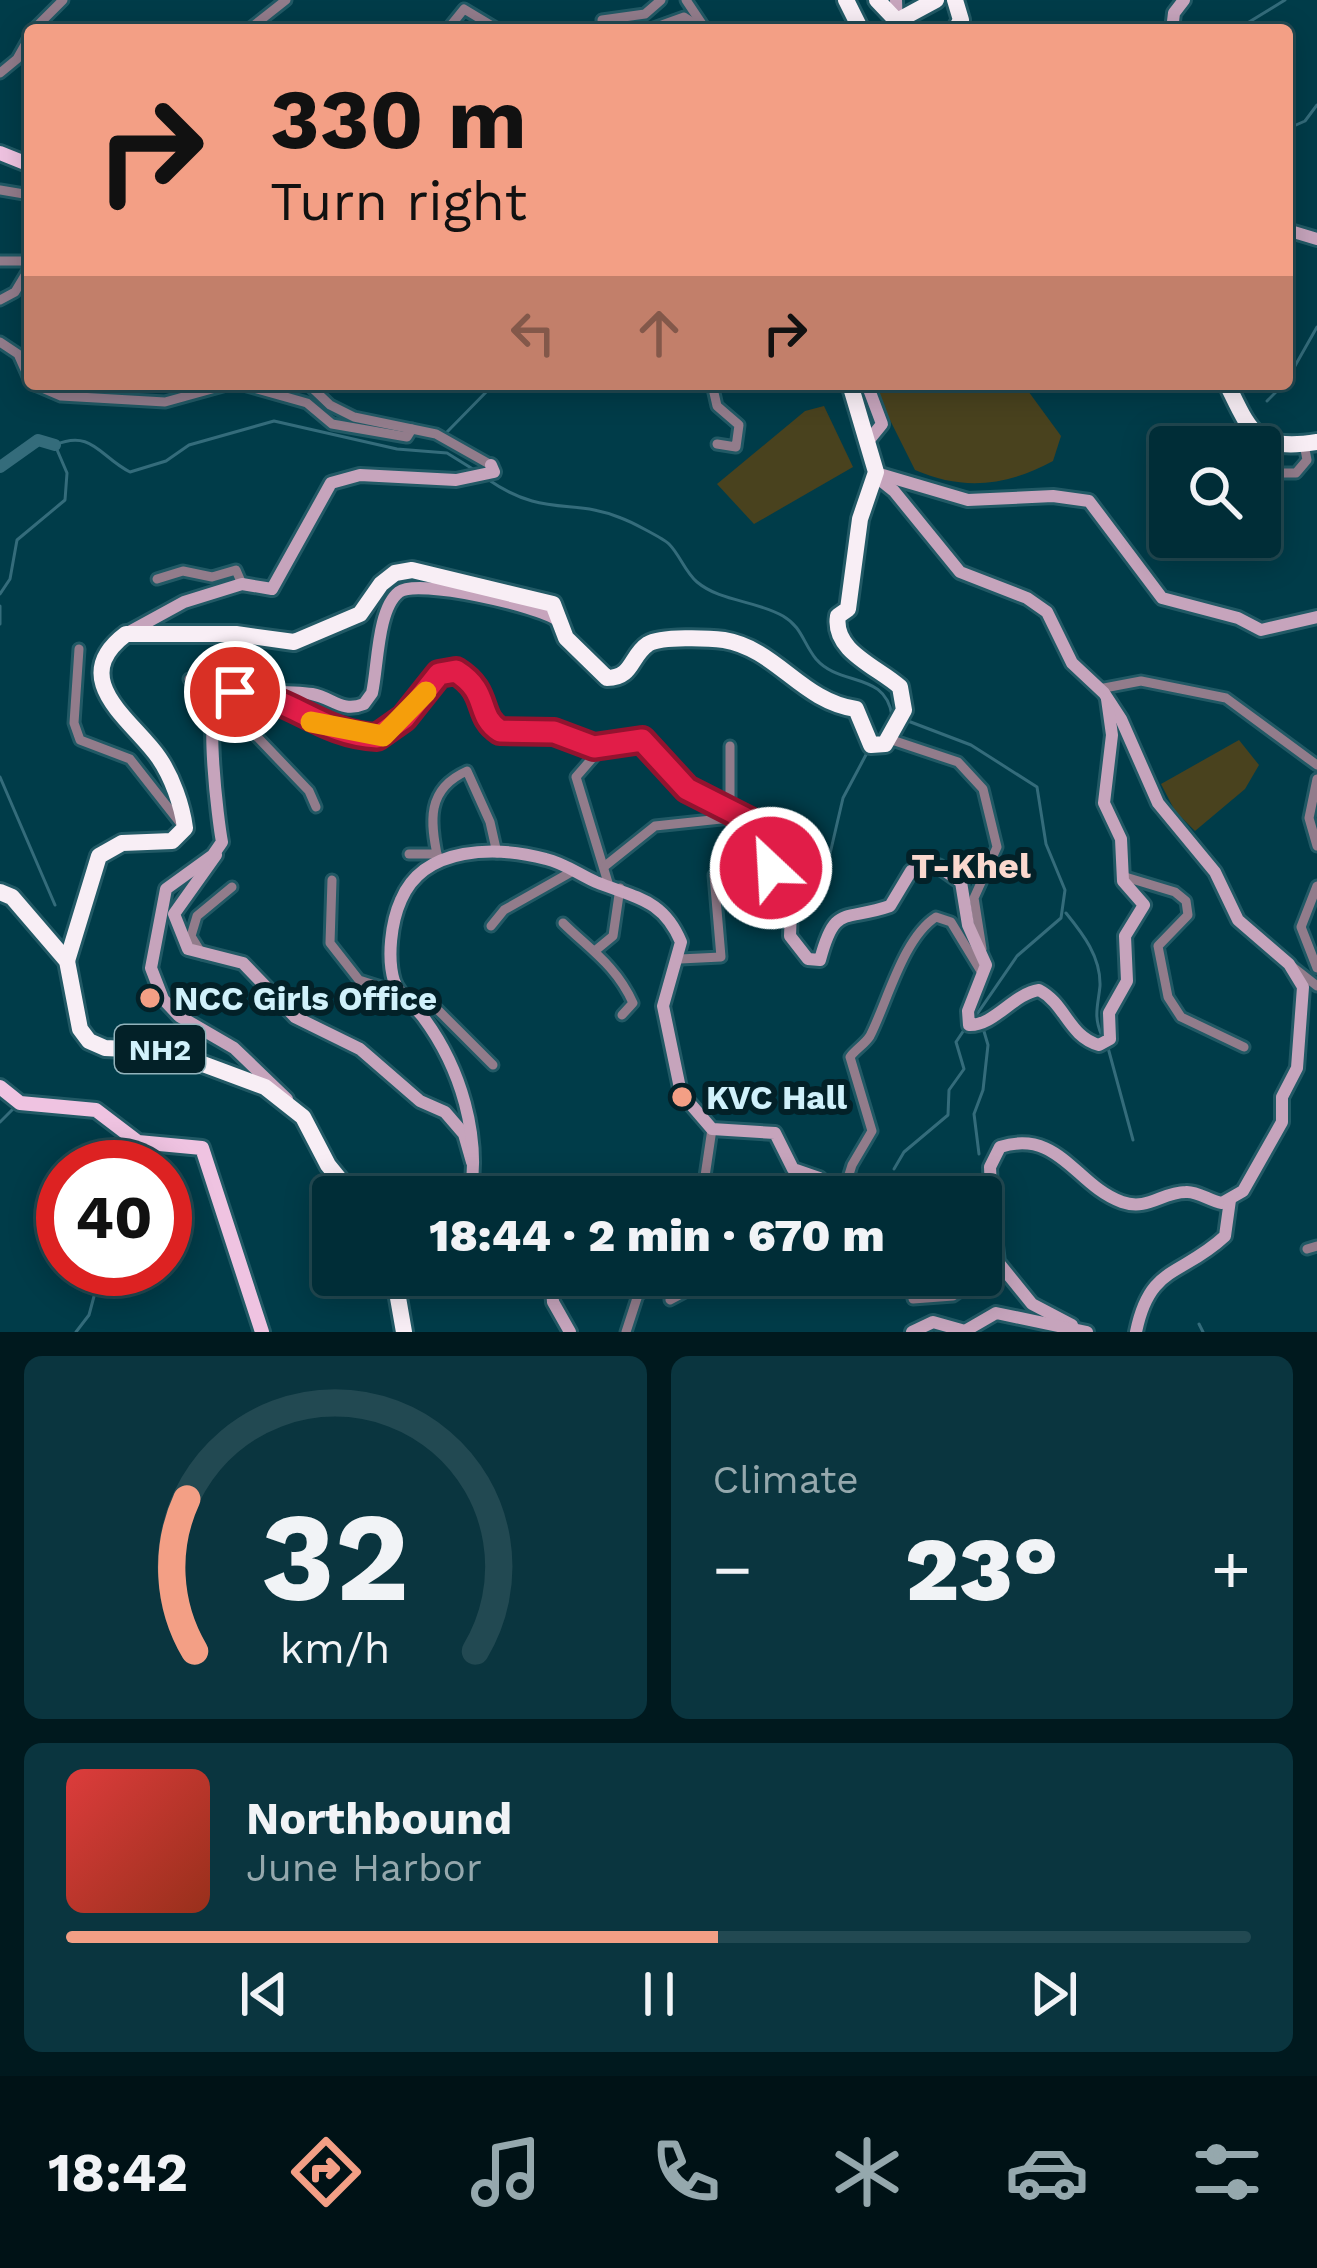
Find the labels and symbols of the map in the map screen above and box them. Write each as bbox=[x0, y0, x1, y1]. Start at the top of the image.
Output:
pin bbox=[184, 641, 286, 743]
position arrow bbox=[708, 805, 834, 931]
district label: T-Khel bbox=[911, 845, 1031, 887]
place label: NCC Girls Office bbox=[174, 979, 437, 1018]
marker: NCC Girls Office bbox=[137, 985, 163, 1011]
road number: NH2 bbox=[115, 1025, 205, 1073]
place label: KVC Hall bbox=[706, 1078, 847, 1117]
marker: KVC Hall bbox=[669, 1084, 695, 1110]
speed limit sign: 40 bbox=[36, 1140, 192, 1296]

